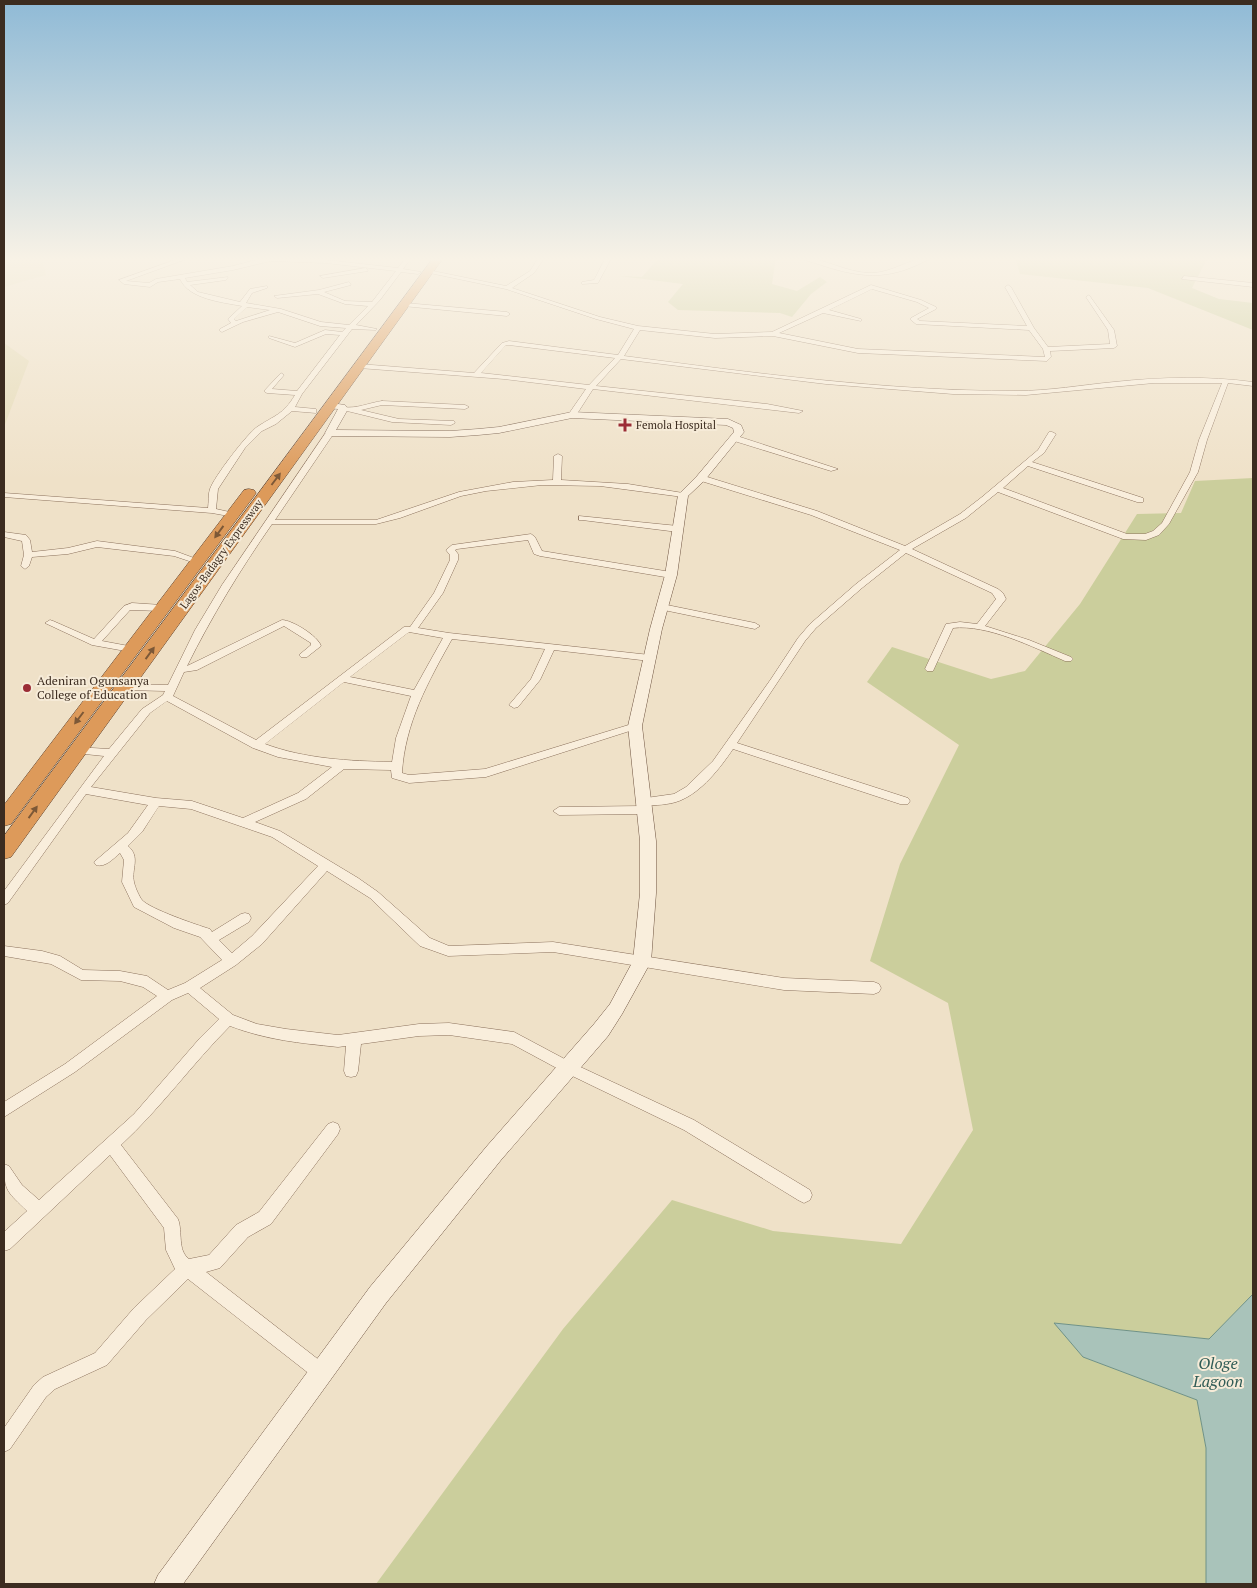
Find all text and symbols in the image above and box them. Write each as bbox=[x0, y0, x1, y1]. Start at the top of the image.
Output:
marker: Femola Hospital bbox=[618, 418, 632, 432]
place label: Femola Hospital bbox=[636, 418, 716, 432]
one-way arrow bbox=[271, 472, 281, 486]
street label: Lagos-Badagry Expressway bbox=[177, 496, 266, 612]
one-way arrow bbox=[213, 525, 224, 538]
one-way arrow bbox=[145, 646, 155, 660]
place label: Adeniran Ogunsanya College of Education bbox=[37, 673, 149, 702]
marker: Adeniran Ogunsanya College of Education bbox=[21, 682, 33, 694]
one-way arrow bbox=[74, 711, 84, 725]
one-way arrow bbox=[28, 805, 38, 819]
water label: Ologe Lagoon bbox=[1192, 1352, 1243, 1392]

